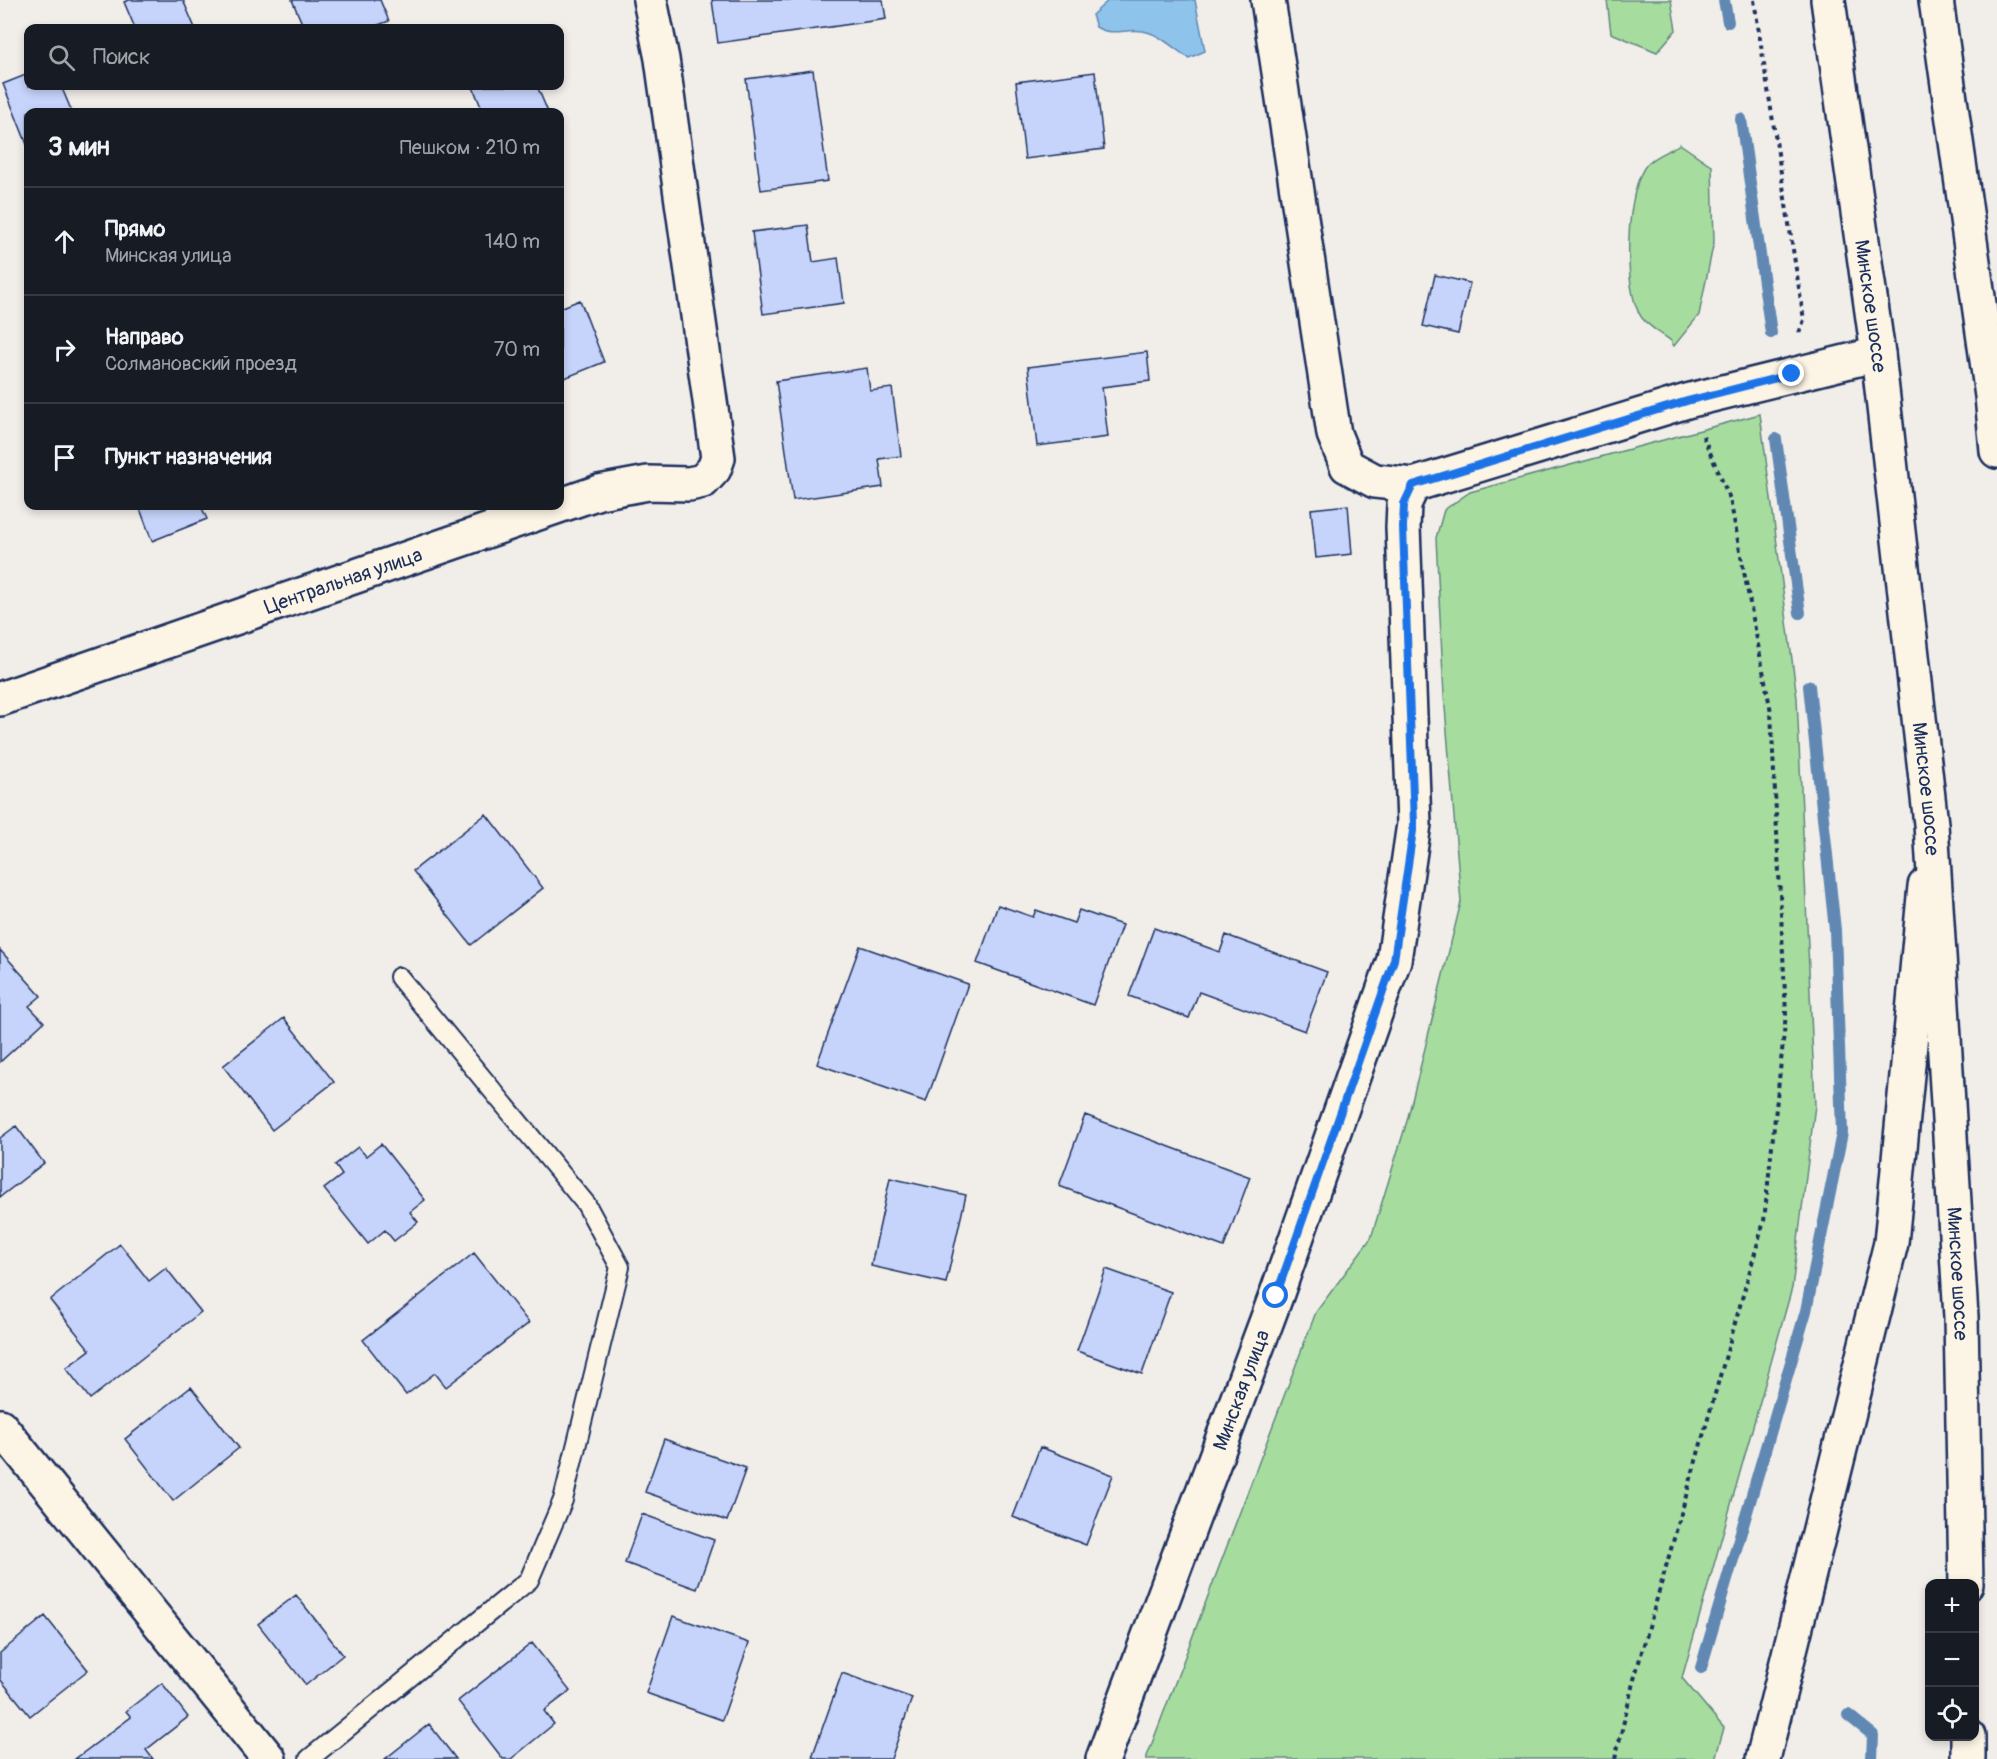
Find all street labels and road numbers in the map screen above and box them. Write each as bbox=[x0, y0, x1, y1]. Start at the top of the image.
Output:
street label: Минское шоссе bbox=[1849, 238, 1892, 374]
street label: Центральная улица bbox=[261, 542, 426, 620]
street label: Минское шоссе bbox=[1907, 721, 1945, 856]
street label: Минское шоссе bbox=[1941, 1206, 1973, 1341]
street label: Минская улица bbox=[1207, 1326, 1275, 1454]

